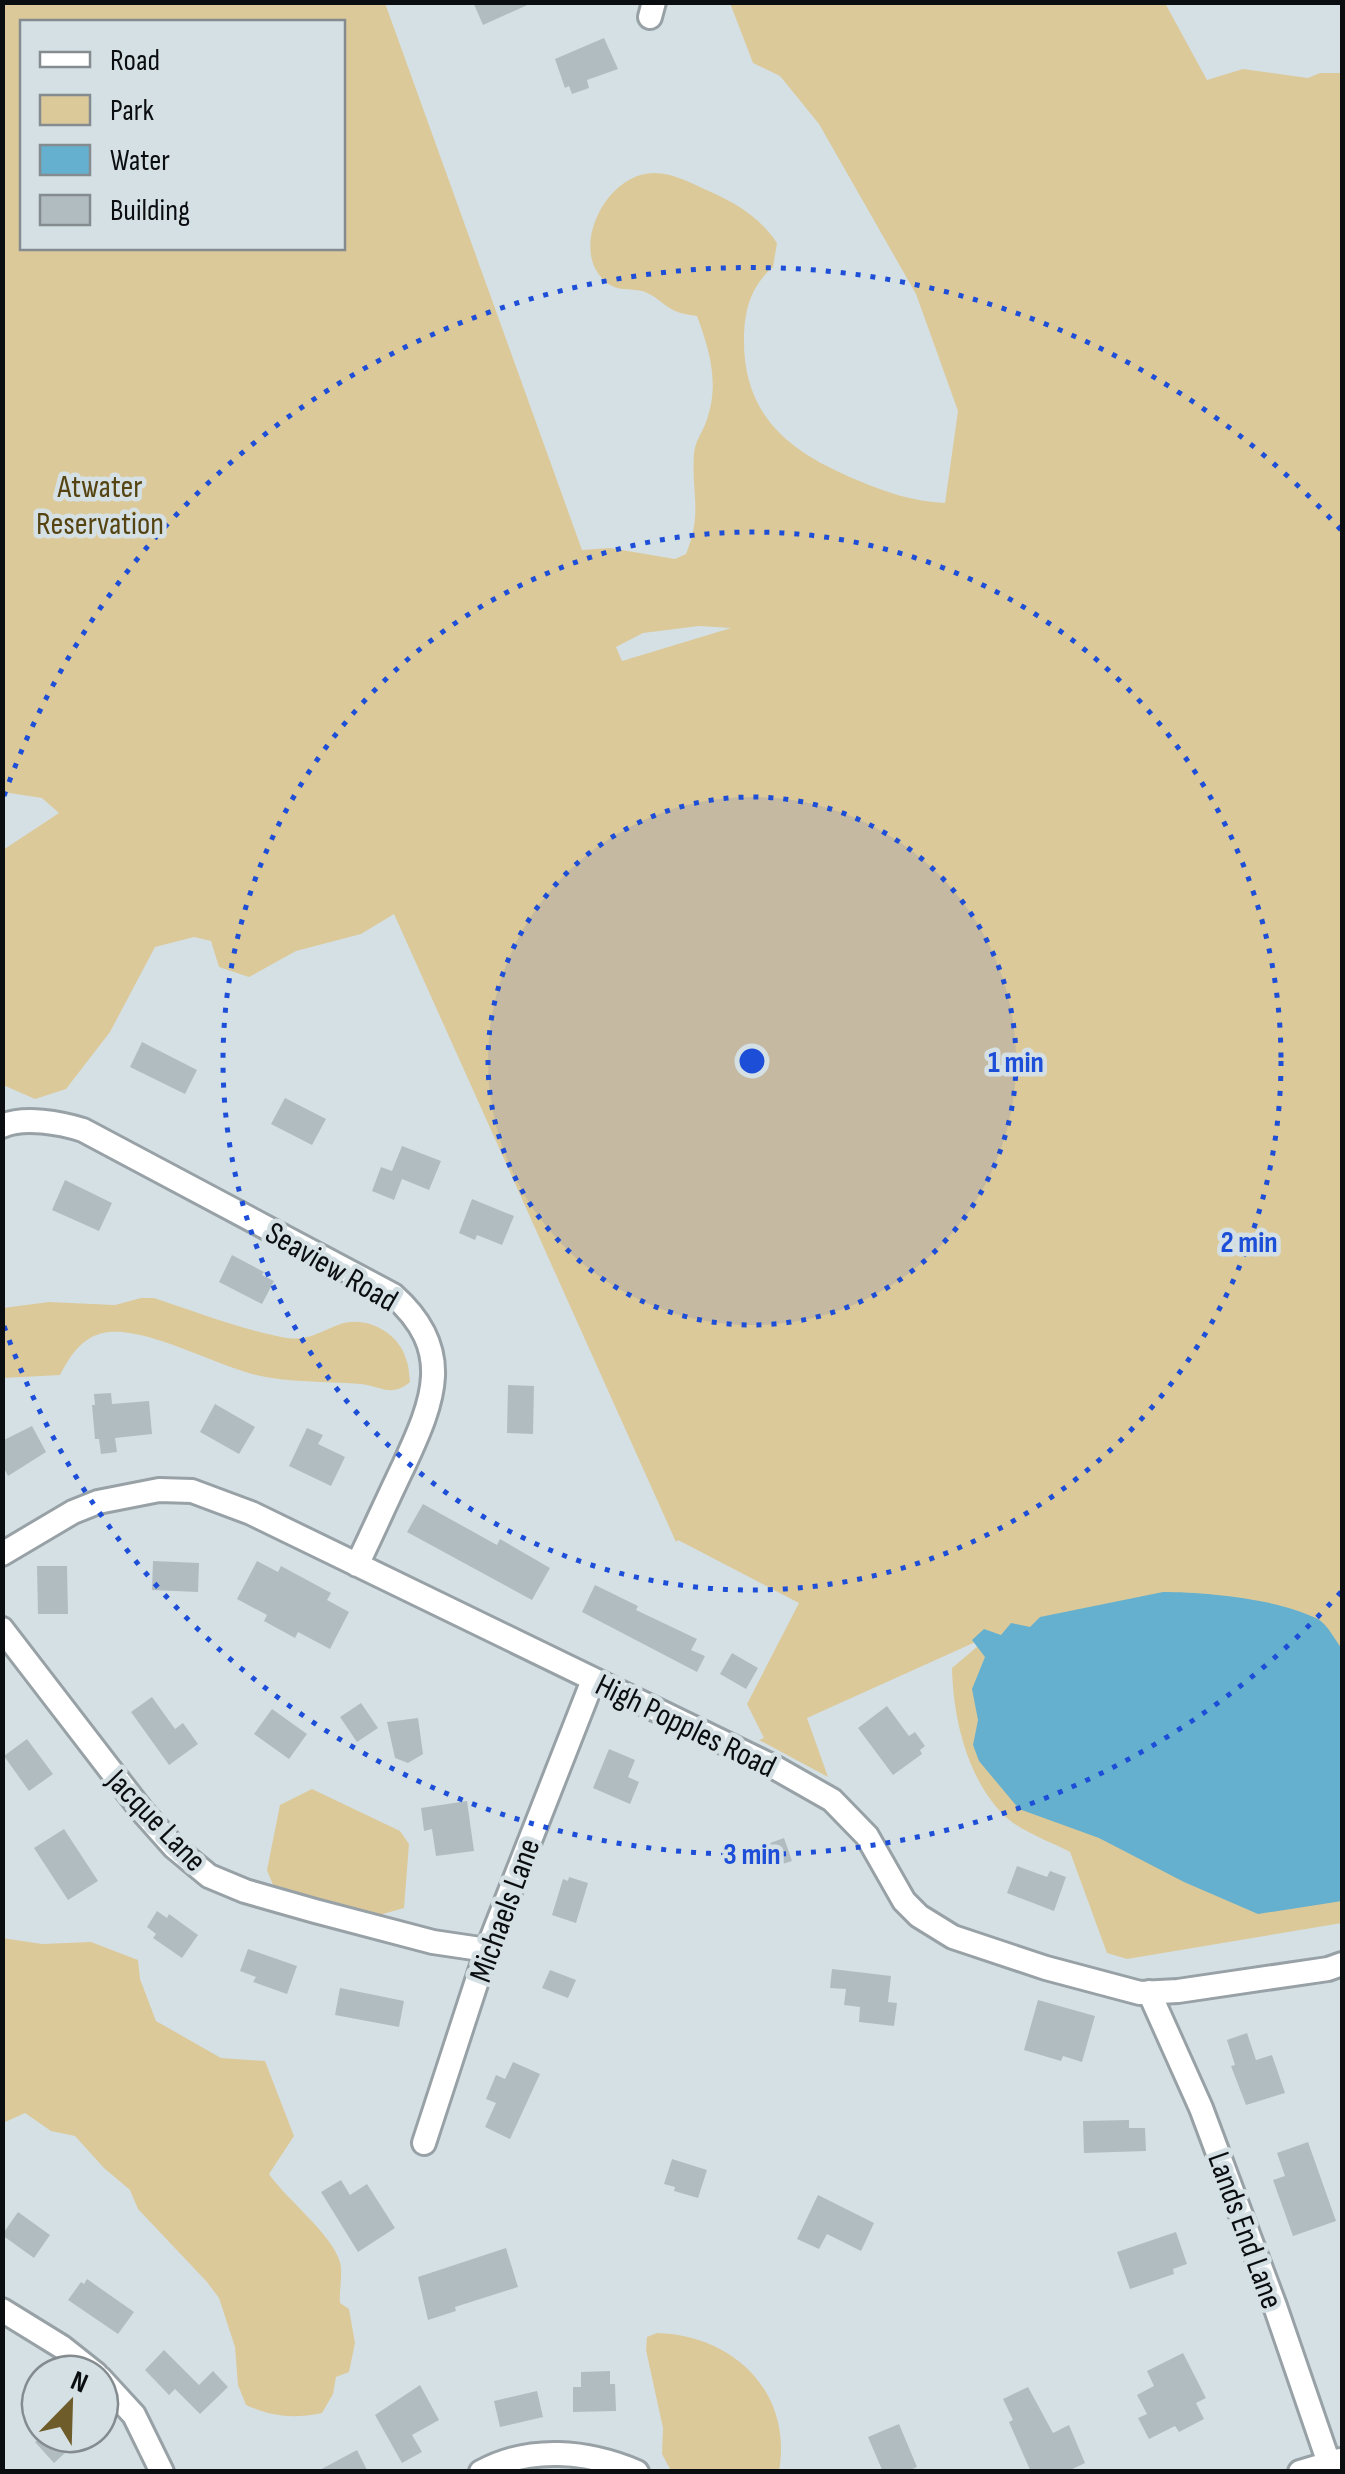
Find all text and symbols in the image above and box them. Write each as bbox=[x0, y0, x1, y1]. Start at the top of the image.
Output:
legend bbox=[20, 20, 345, 250]
text: Road bbox=[110, 43, 160, 79]
text: Park bbox=[110, 93, 154, 129]
text: Water bbox=[110, 143, 170, 179]
text: Building bbox=[110, 193, 190, 229]
park label: Atwater Reservation bbox=[36, 468, 164, 544]
centre of rings bbox=[734, 1043, 770, 1079]
text: 1 min bbox=[988, 1045, 1044, 1081]
street label: Seaview Road bbox=[258, 1214, 404, 1321]
text: 2 min bbox=[1220, 1225, 1278, 1261]
street label: High Popples Road bbox=[589, 1666, 782, 1787]
street label: Jacque Lane bbox=[97, 1761, 214, 1880]
street label: Michaels Lane bbox=[461, 1833, 549, 1988]
text: 3 min bbox=[723, 1837, 781, 1873]
street label: Lands End Lane bbox=[1198, 2147, 1291, 2314]
north arrow bbox=[20, 2354, 120, 2454]
text: N bbox=[66, 2364, 93, 2400]

